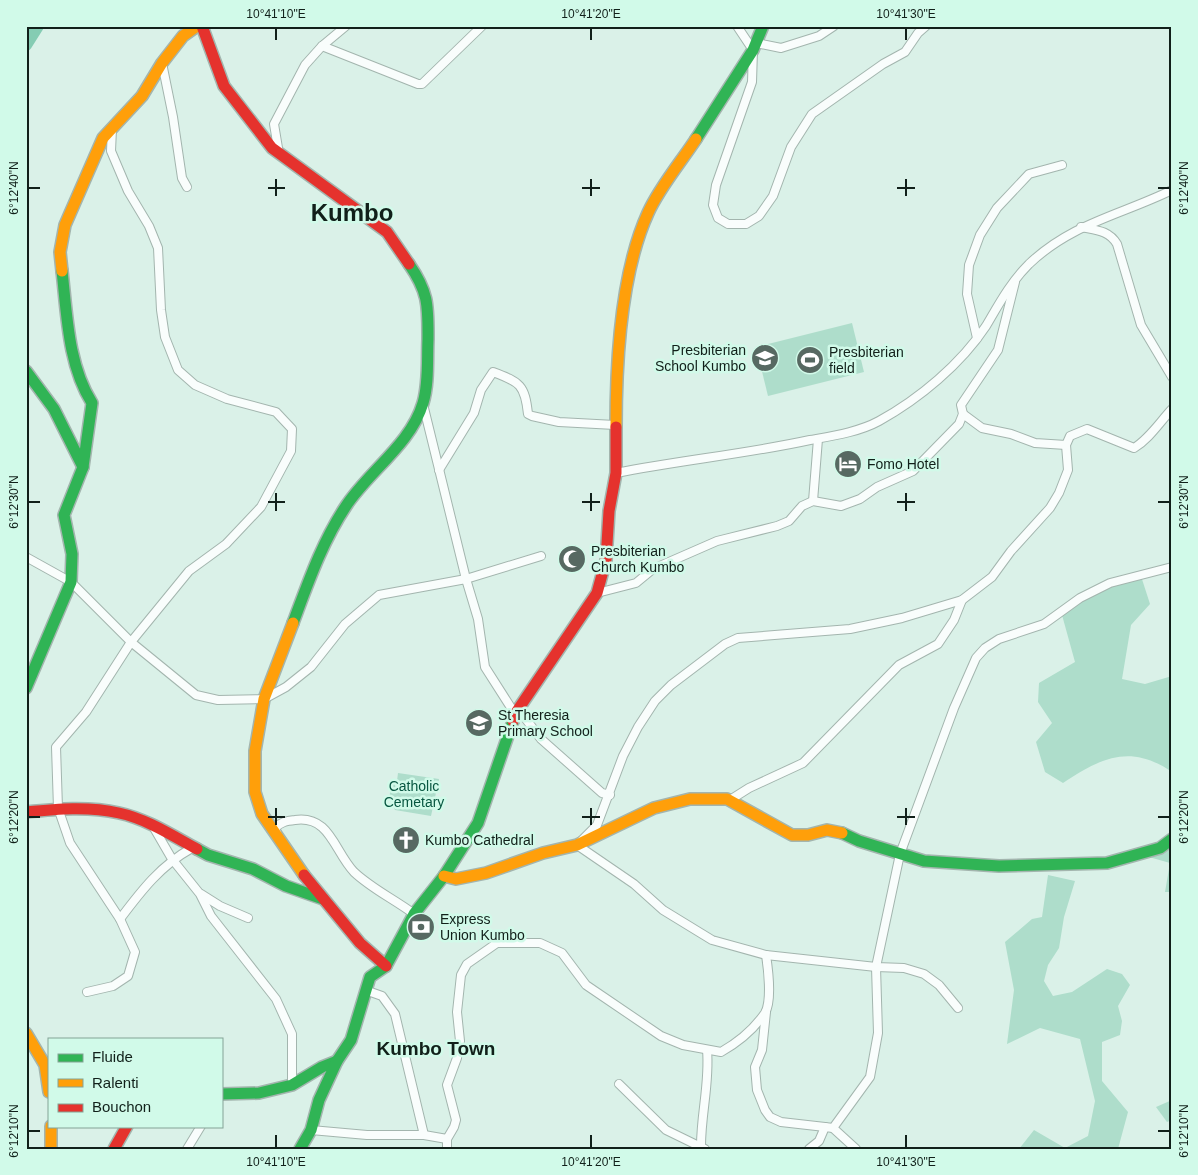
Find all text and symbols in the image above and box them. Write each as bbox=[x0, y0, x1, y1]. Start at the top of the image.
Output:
text: 10°41'10"E bbox=[246, 7, 306, 21]
text: 10°41'20"E bbox=[561, 7, 621, 21]
text: 10°41'30"E bbox=[876, 7, 936, 21]
text: 6°12'40"N bbox=[7, 161, 21, 215]
text: 6°12'40"N bbox=[1177, 161, 1191, 215]
district label: Kumbo bbox=[311, 199, 393, 226]
place label: Presbiterian School Kumbo bbox=[655, 342, 746, 374]
school or university icon: Presbiterian School Kumbo bbox=[750, 343, 780, 373]
place label: Presbiterian field bbox=[829, 344, 904, 376]
sports icon: Presbiterian field bbox=[795, 345, 825, 375]
hotel icon: Fomo Hotel bbox=[833, 449, 863, 479]
place label: Fomo Hotel bbox=[867, 456, 939, 472]
text: 6°12'30"N bbox=[7, 475, 21, 529]
text: 6°12'30"N bbox=[1177, 475, 1191, 529]
place label: Presbiterian Church Kumbo bbox=[591, 543, 685, 575]
mosque icon: Presbiterian Church Kumbo bbox=[557, 544, 587, 574]
place label: St Theresia Primary School bbox=[498, 707, 593, 739]
school or university icon: St Theresia Primary School bbox=[464, 708, 494, 738]
park label: Catholic Cemetary bbox=[384, 778, 444, 810]
text: 6°12'20"N bbox=[7, 790, 21, 844]
text: 6°12'20"N bbox=[1177, 790, 1191, 844]
church icon: Kumbo Cathedral bbox=[391, 825, 421, 855]
place label: Kumbo Cathedral bbox=[425, 832, 534, 848]
place label: Express Union Kumbo bbox=[440, 911, 525, 943]
bank icon: Express Union Kumbo bbox=[406, 912, 436, 942]
legend bbox=[48, 1038, 222, 1128]
district label: Kumbo Town bbox=[377, 1038, 495, 1059]
text: Fluide bbox=[92, 1048, 133, 1065]
text: Ralenti bbox=[92, 1074, 139, 1091]
text: Bouchon bbox=[92, 1098, 151, 1115]
text: 6°12'10"N bbox=[7, 1104, 21, 1158]
text: 6°12'10"N bbox=[1177, 1104, 1191, 1158]
text: 10°41'10"E bbox=[246, 1155, 306, 1169]
text: 10°41'20"E bbox=[561, 1155, 621, 1169]
text: 10°41'30"E bbox=[876, 1155, 936, 1169]

